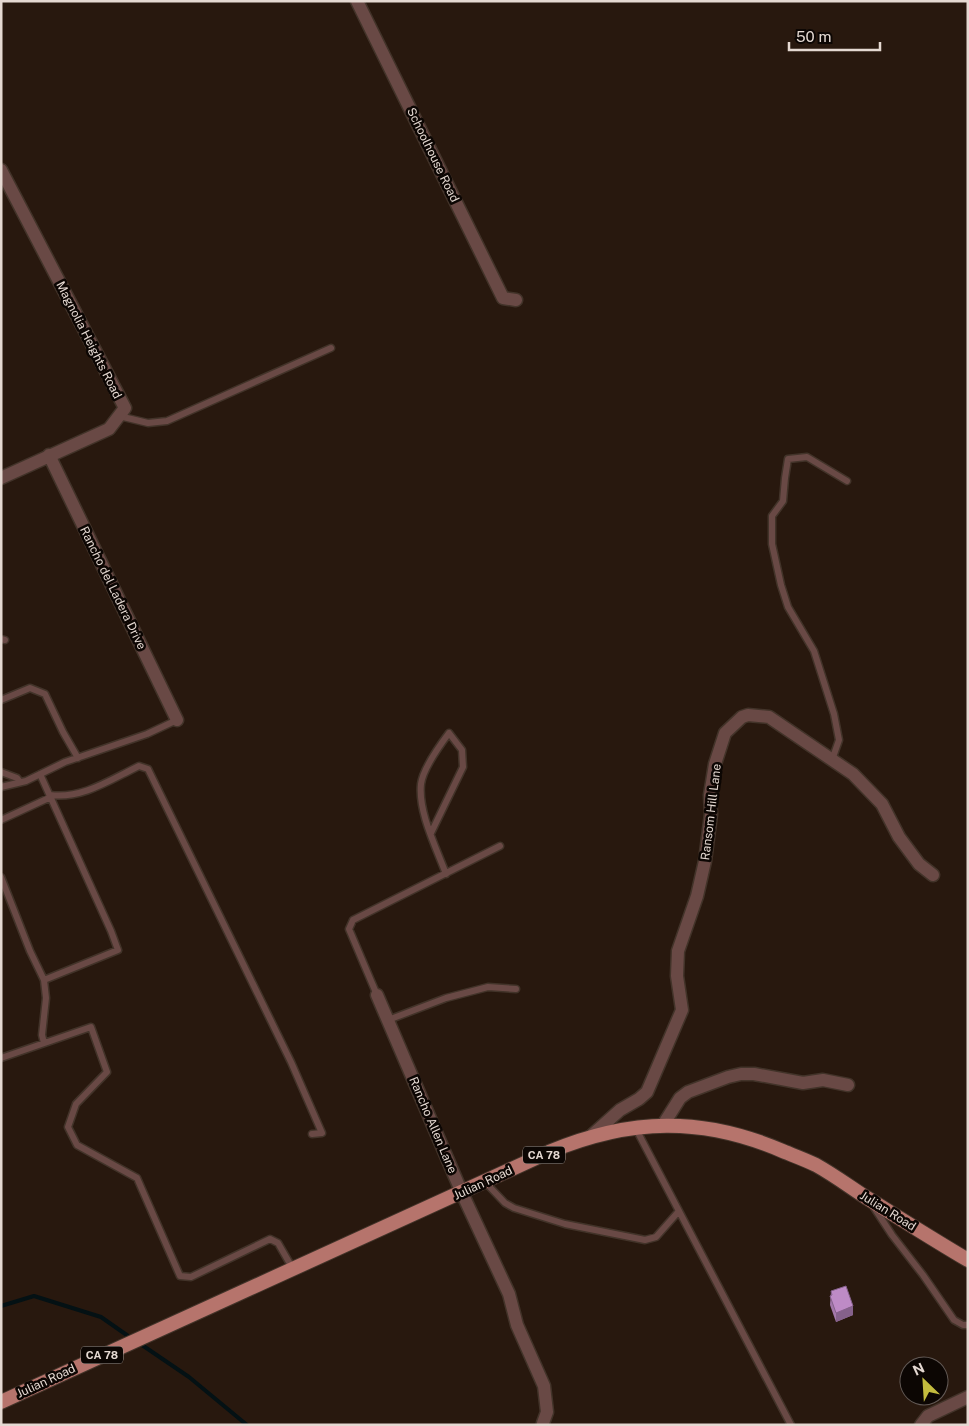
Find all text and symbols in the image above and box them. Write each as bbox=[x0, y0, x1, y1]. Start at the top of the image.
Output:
scale bar bbox=[789, 20, 880, 52]
text: 50 m bbox=[796, 28, 831, 45]
street label: Schoolhouse Road bbox=[404, 105, 462, 205]
street label: Magnolia Heights Road bbox=[53, 279, 125, 401]
street label: Rancho del Ladera Drive bbox=[77, 524, 149, 652]
street label: Ransom Hill Lane bbox=[698, 763, 724, 861]
street label: Rancho Allen Lane bbox=[406, 1075, 460, 1176]
road number: CA 78 bbox=[523, 1146, 565, 1164]
street label: Julian Road bbox=[451, 1163, 515, 1203]
street label: Julian Road bbox=[858, 1188, 918, 1234]
road number: CA 78 bbox=[81, 1346, 123, 1364]
north arrow bbox=[899, 1356, 949, 1406]
text: N bbox=[910, 1360, 927, 1379]
street label: Julian Road bbox=[14, 1361, 78, 1401]

